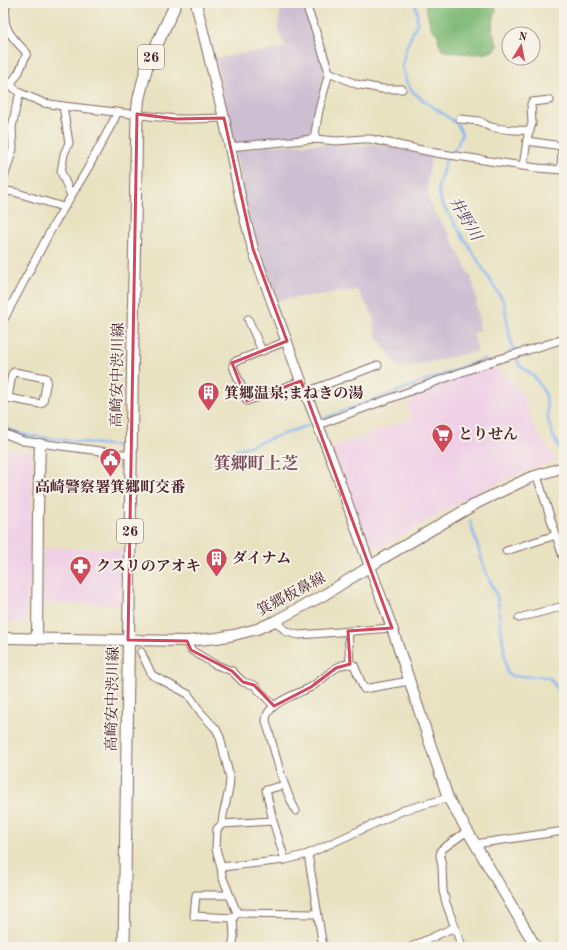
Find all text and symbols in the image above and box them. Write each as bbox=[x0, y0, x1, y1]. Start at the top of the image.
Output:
north arrow bbox=[501, 26, 541, 66]
text: N bbox=[517, 31, 528, 44]
road number: 26 bbox=[138, 45, 164, 69]
water label: 井野川 bbox=[445, 193, 486, 245]
street label: 高崎安中渋川線 bbox=[108, 322, 127, 428]
building icon: 箕郷温泉;まねきの湯 bbox=[195, 380, 221, 413]
place label: 箕郷温泉;まねきの湯 bbox=[224, 385, 363, 402]
supermarket icon: とりせん bbox=[430, 421, 456, 454]
place label: とりせん bbox=[458, 426, 518, 443]
public building icon: 高崎警察署箕郷町交番 bbox=[97, 445, 123, 478]
district label: 箕郷町上芝 bbox=[214, 454, 299, 473]
place label: 高崎警察署箕郷町交番 bbox=[35, 478, 186, 496]
road number: 26 bbox=[117, 519, 143, 543]
building icon: ダイナム bbox=[204, 545, 230, 578]
place label: ダイナム bbox=[232, 550, 291, 567]
pharmacy icon: クスリのアオキ bbox=[67, 553, 93, 586]
place label: クスリのアオキ bbox=[96, 558, 201, 575]
street label: 箕郷板鼻線 bbox=[254, 569, 328, 620]
street label: 高崎安中渋川線 bbox=[103, 646, 122, 752]

